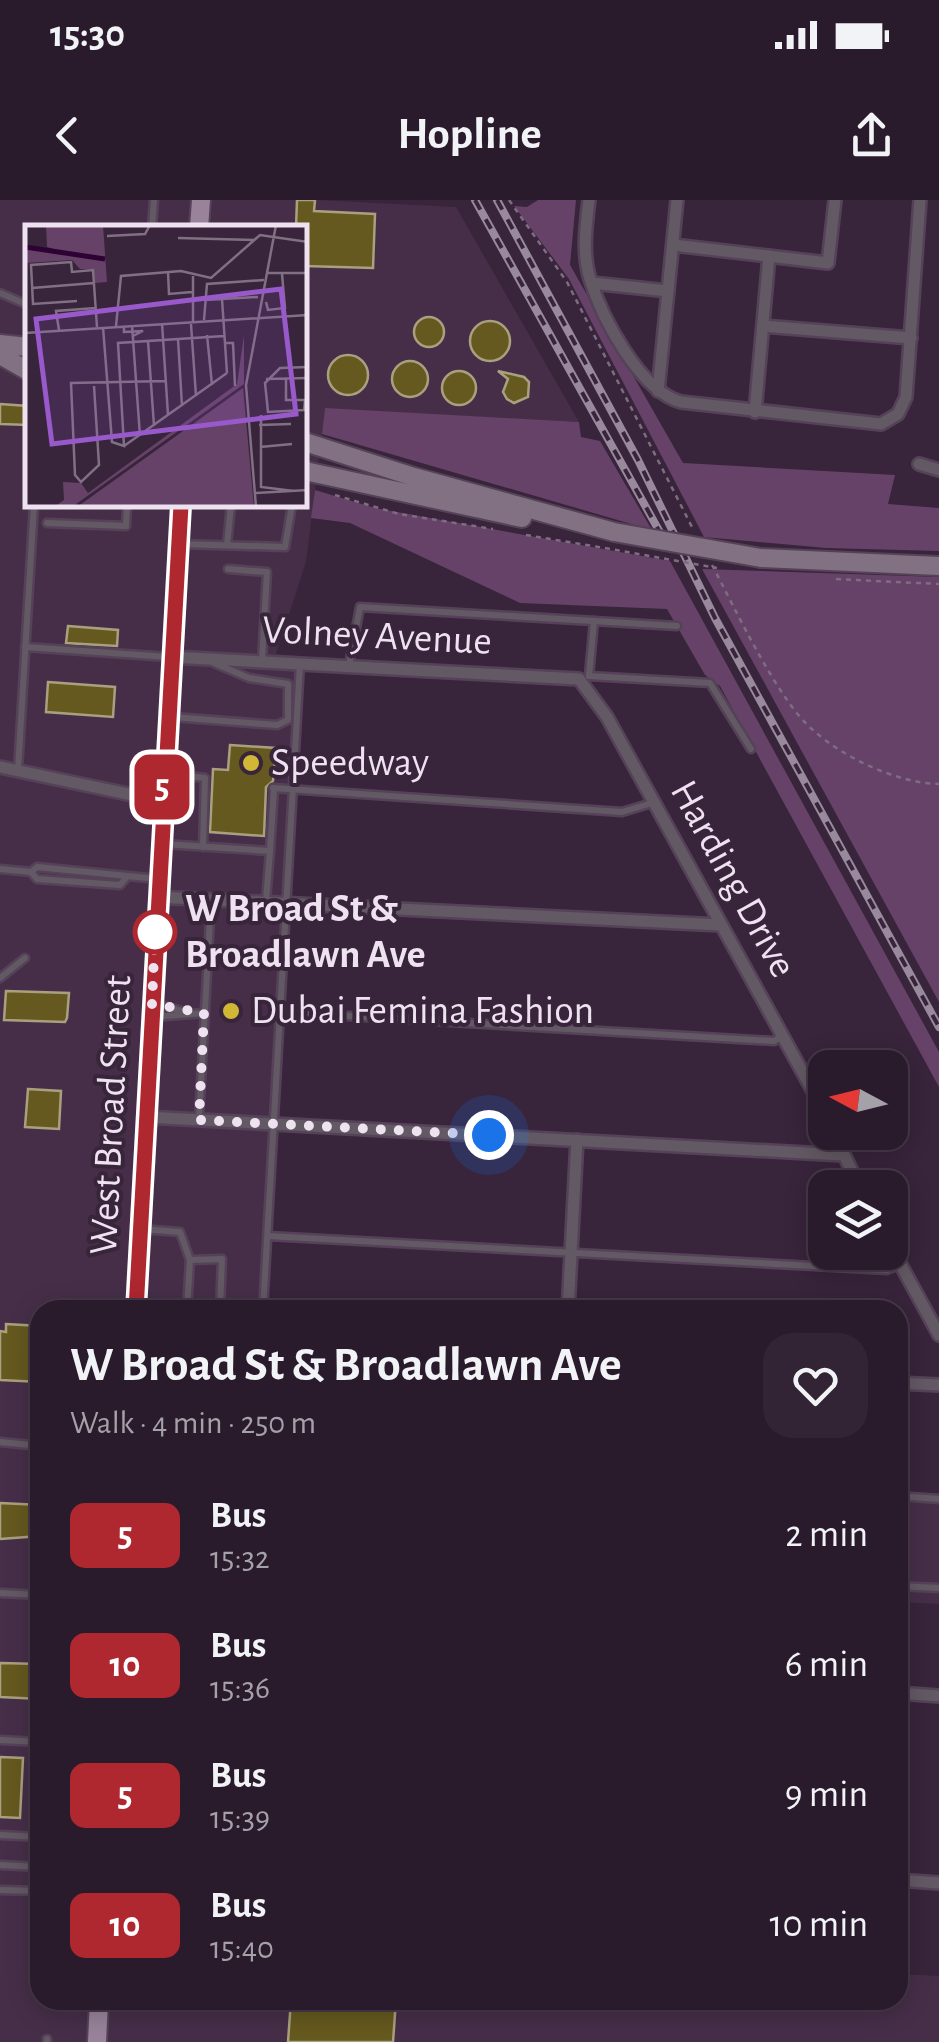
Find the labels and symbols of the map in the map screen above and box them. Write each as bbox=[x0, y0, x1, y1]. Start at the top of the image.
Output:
inset map bbox=[25, 225, 308, 508]
street label: Volney Avenue bbox=[261, 610, 493, 662]
place label: Speedway bbox=[271, 743, 429, 783]
marker: Speedway bbox=[240, 752, 262, 774]
line badge: 5 bbox=[130, 754, 194, 820]
street label: Harding Drive bbox=[663, 774, 803, 984]
place label: W Broad St & Broadlawn Ave bbox=[185, 889, 426, 975]
marker: W Broad St & Broadlawn Ave bbox=[134, 911, 176, 953]
street label: West Broad Street bbox=[84, 974, 138, 1256]
place label: Dubai Femina Fashion bbox=[251, 991, 594, 1031]
marker: Dubai Femina Fashion bbox=[220, 1000, 242, 1022]
north arrow bbox=[808, 1050, 908, 1150]
your location bbox=[464, 1110, 514, 1160]

